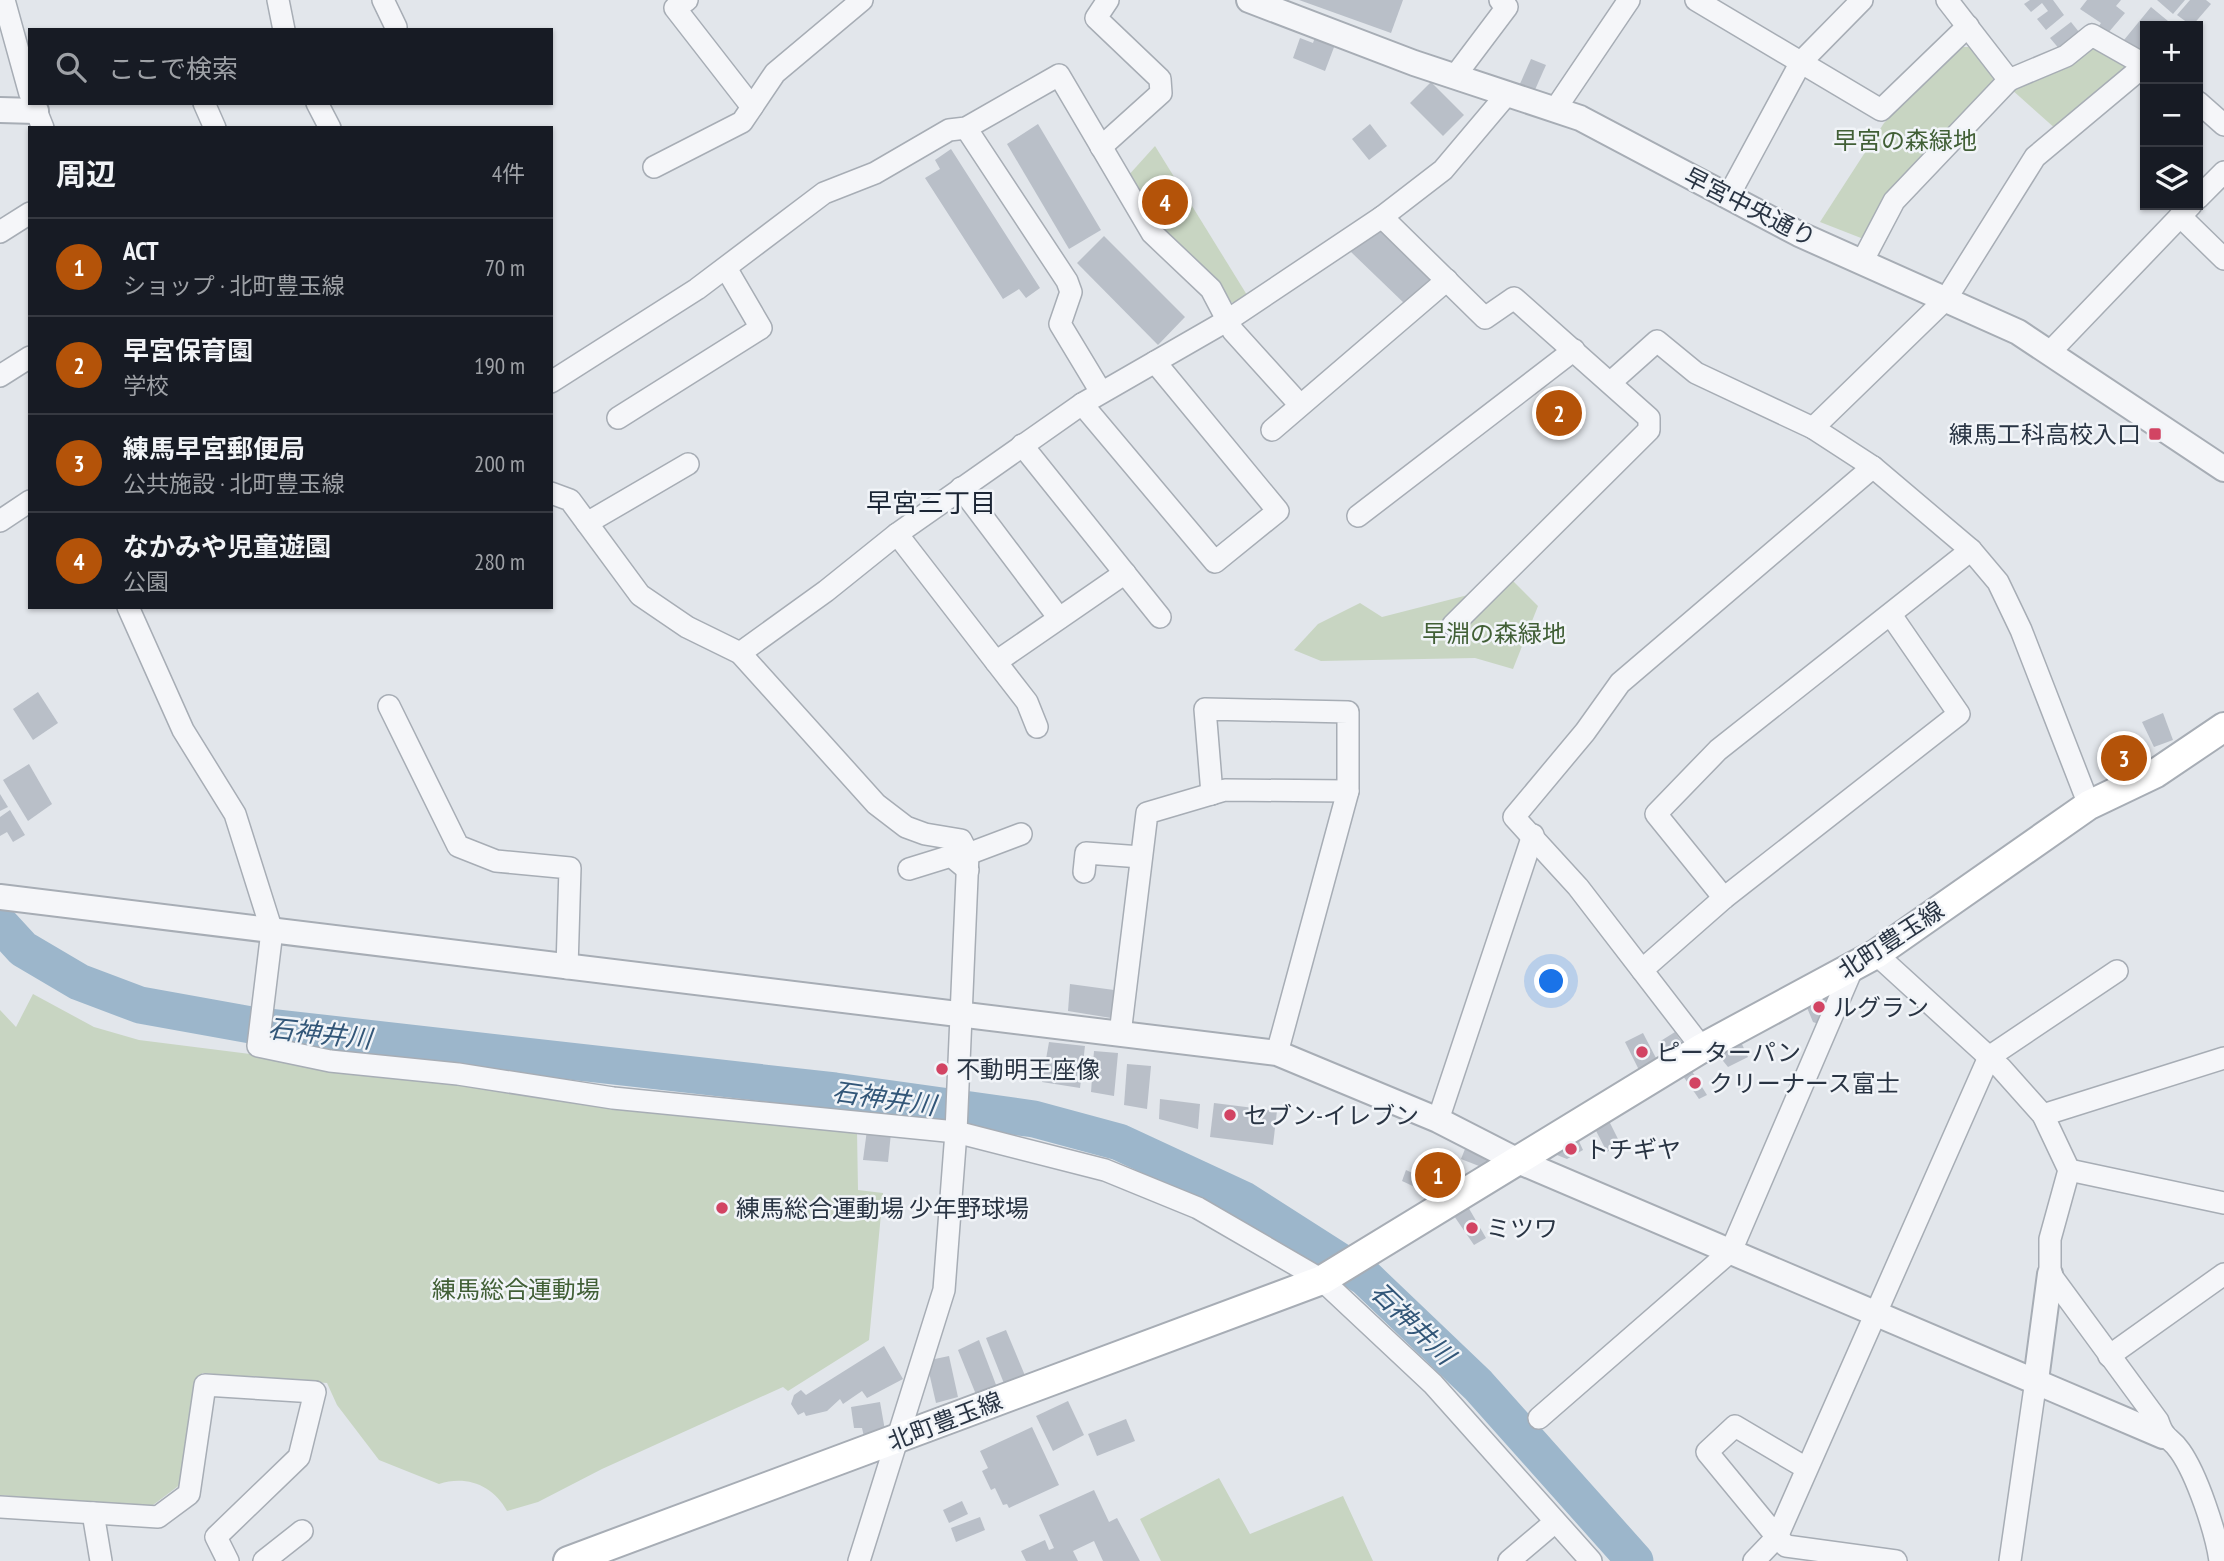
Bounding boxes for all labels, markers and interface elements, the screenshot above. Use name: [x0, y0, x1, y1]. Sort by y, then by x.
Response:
map controls: [2140, 21, 2203, 210]
button: +: [2140, 21, 2203, 84]
search box: [28, 28, 553, 105]
icon: search: [52, 48, 90, 86]
text: ここで検索: [108, 52, 238, 85]
button: −: [2140, 84, 2203, 147]
park label: 早宮の森緑地: [1833, 125, 1977, 156]
button: layers: [2140, 147, 2203, 210]
text: 周辺: [56, 154, 116, 193]
text: 4件: [492, 159, 525, 188]
street label: 早宮中央通り: [1679, 161, 1821, 253]
pin: 4: [1142, 176, 1188, 228]
text: ACT: [123, 234, 159, 267]
text: 1: [74, 253, 85, 282]
text: 70 m: [484, 253, 525, 282]
text: ショップ · 北町豊玉線: [123, 271, 345, 300]
text: 早宮保育園: [123, 334, 253, 367]
text: 2: [74, 351, 85, 380]
text: 190 m: [474, 351, 525, 380]
text: 学校: [123, 371, 169, 400]
pin: 2: [1536, 387, 1582, 439]
place label: 練馬工科高校入口: [1949, 419, 2141, 450]
marker: 練馬工科高校入口: [2147, 426, 2163, 442]
text: 練馬早宮郵便局: [123, 432, 305, 465]
text: 3: [74, 449, 85, 478]
text: 200 m: [474, 449, 525, 478]
text: 公共施設 · 北町豊玉線: [123, 469, 345, 498]
district label: 早宮三丁目: [866, 486, 996, 519]
text: なかみや児童遊園: [123, 530, 331, 563]
text: 4: [74, 547, 85, 576]
text: 280 m: [474, 547, 525, 576]
text: 公園: [123, 567, 169, 596]
park label: 早淵の森緑地: [1422, 618, 1566, 649]
pin: 3: [2101, 732, 2147, 784]
street label: 北町豊玉線: [1832, 894, 1950, 986]
your location: [1534, 964, 1568, 998]
place label: ルグラン: [1833, 992, 1929, 1023]
marker: ルグラン: [1811, 999, 1827, 1015]
water label: 石神井川: [267, 1011, 376, 1055]
place label: ピーターパン: [1656, 1037, 1801, 1068]
marker: ピーターパン: [1634, 1044, 1650, 1060]
place label: 不動明王座像: [956, 1054, 1100, 1085]
marker: 不動明王座像: [934, 1061, 950, 1077]
place label: クリーナース富士: [1709, 1068, 1900, 1099]
water label: 石神井川: [830, 1074, 941, 1122]
marker: クリーナース富士: [1687, 1075, 1703, 1091]
place label: セブン-イレブン: [1244, 1100, 1419, 1131]
marker: セブン-イレブン: [1222, 1107, 1238, 1123]
place label: トチギヤ: [1585, 1134, 1681, 1165]
marker: トチギヤ: [1563, 1141, 1579, 1157]
pin: 1: [1415, 1149, 1461, 1201]
place label: 練馬総合運動場 少年野球場: [736, 1193, 1029, 1224]
marker: 練馬総合運動場 少年野球場: [714, 1200, 730, 1216]
place label: ミツワ: [1486, 1213, 1558, 1244]
marker: ミツワ: [1464, 1220, 1480, 1236]
park label: 練馬総合運動場: [432, 1274, 600, 1305]
water label: 石神井川: [1364, 1275, 1464, 1373]
street label: 北町豊玉線: [883, 1385, 1007, 1457]

